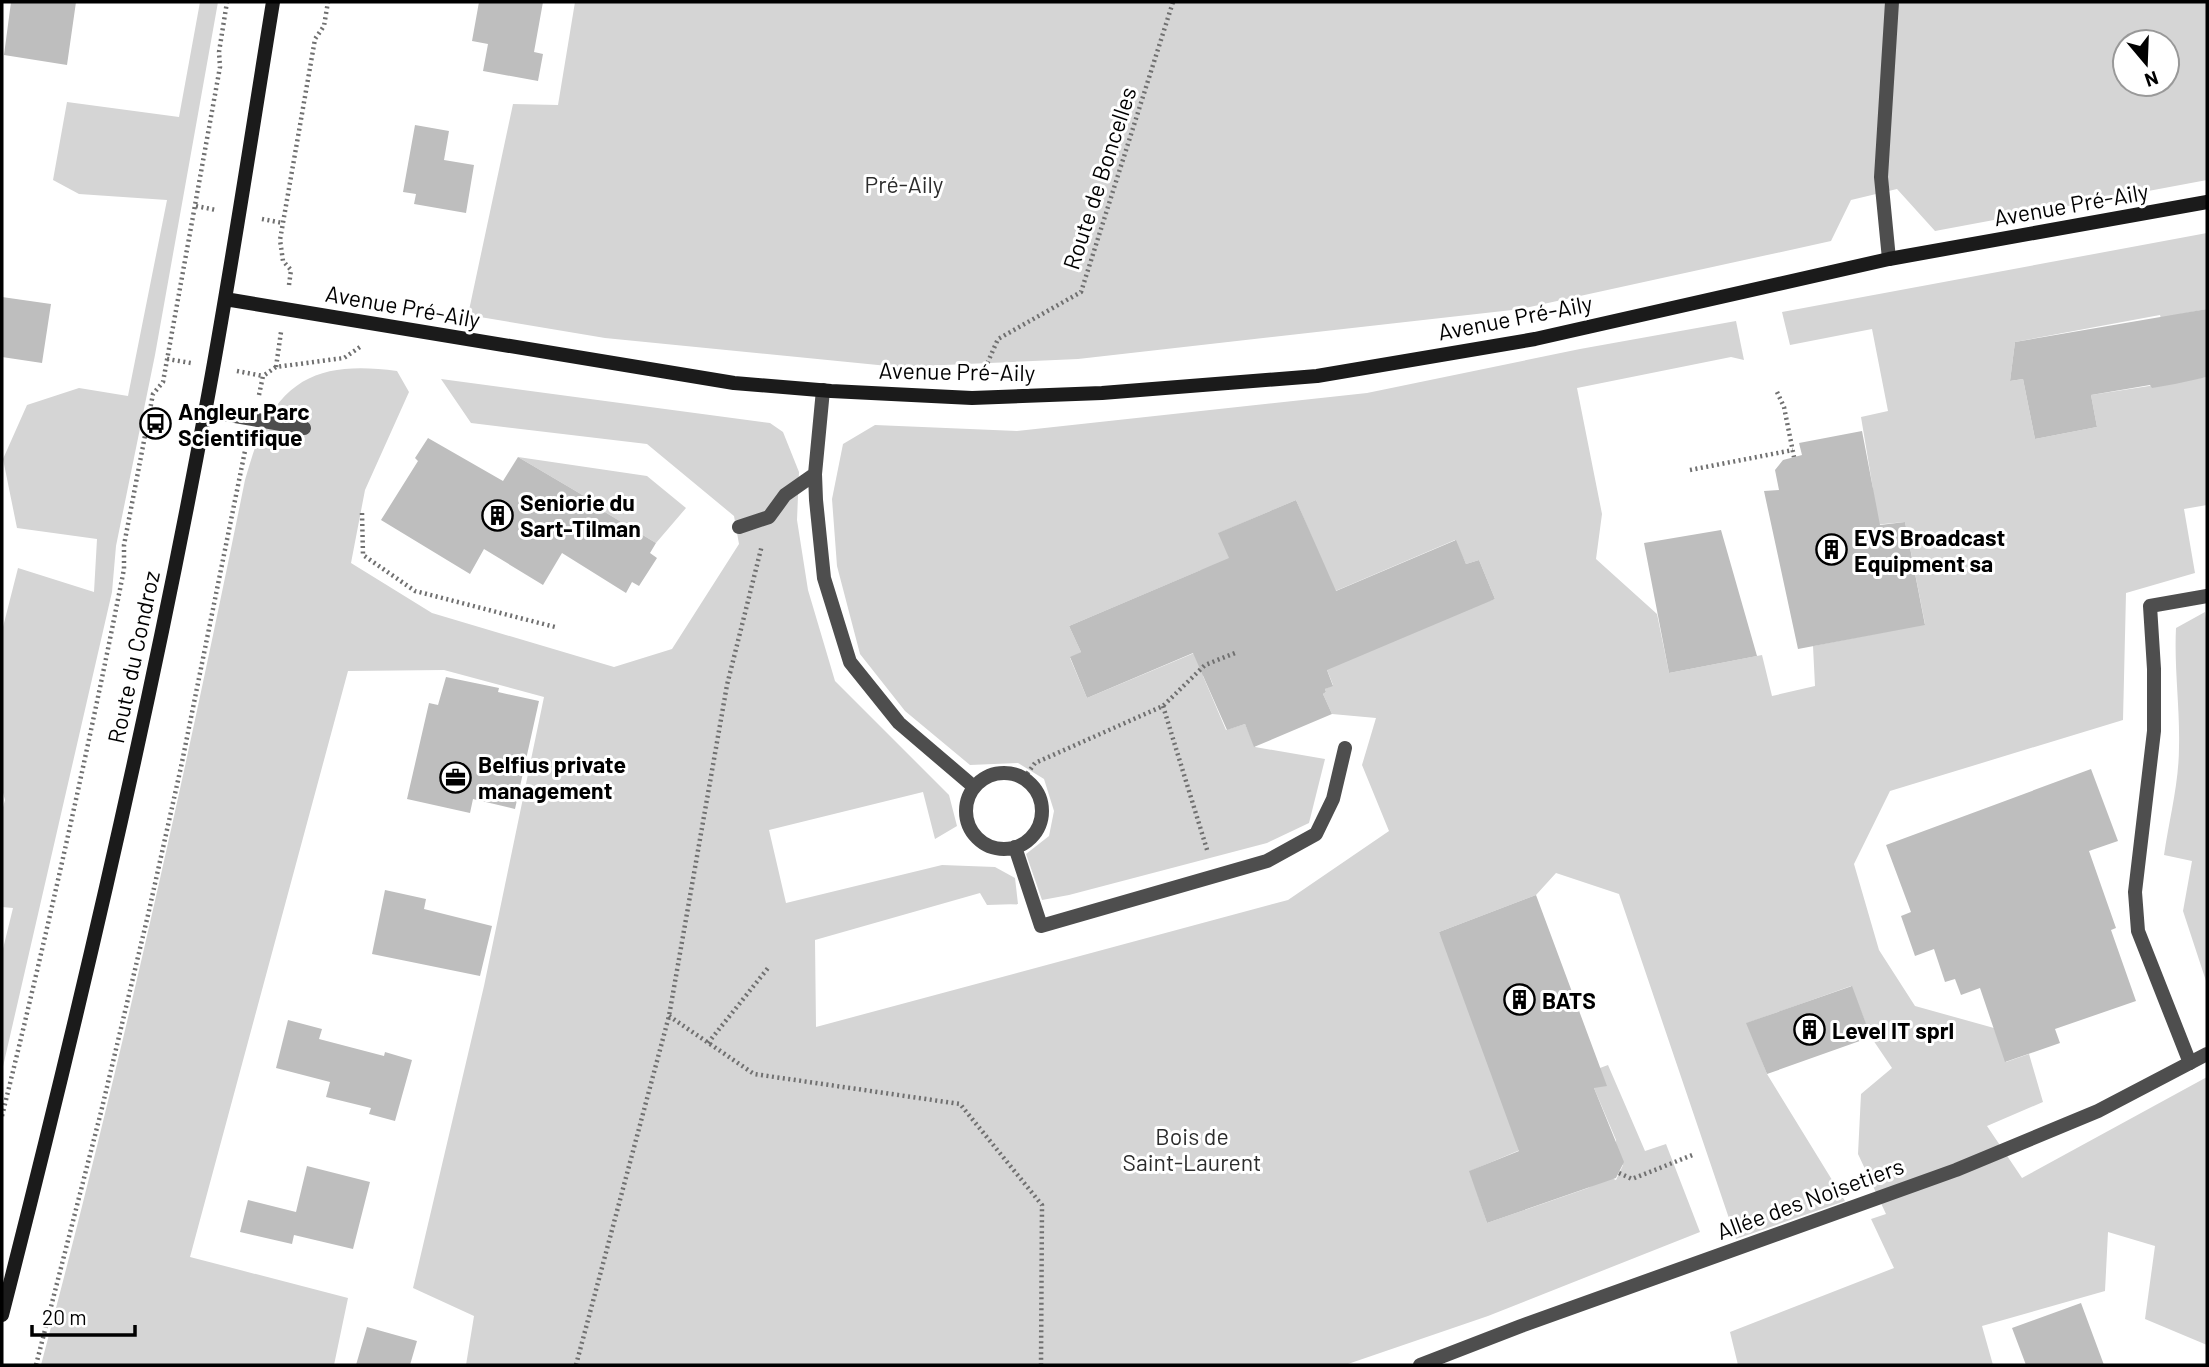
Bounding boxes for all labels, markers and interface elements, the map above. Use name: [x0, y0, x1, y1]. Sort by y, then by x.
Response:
north arrow: [2111, 28, 2181, 98]
text: N: [2142, 67, 2161, 92]
street label: Route de Boncelles: [1056, 83, 1142, 273]
park label: Pré-Aily: [865, 170, 944, 198]
street label: Avenue Pré-Aily: [1991, 177, 2151, 231]
street label: Avenue Pré-Aily: [323, 279, 483, 333]
street label: Avenue Pré-Aily: [1435, 288, 1595, 346]
street label: Avenue Pré-Aily: [878, 356, 1036, 386]
place label: Angleur Parc Scientifique: [178, 397, 310, 451]
bus stop icon: Angleur Parc Scientifique: [138, 407, 172, 441]
place label: Seniorie du Sart-Tilman: [520, 488, 641, 542]
building icon: Seniorie du Sart-Tilman: [480, 498, 514, 532]
place label: EVS Broadcast Equipment sa: [1854, 523, 2005, 577]
building icon: EVS Broadcast Equipment sa: [1814, 533, 1848, 567]
street label: Route du Condroz: [101, 568, 165, 746]
place label: Belfius private management: [478, 750, 626, 804]
office icon: Belfius private management: [438, 760, 472, 794]
building icon: BATS: [1502, 983, 1536, 1017]
place label: BATS: [1542, 986, 1596, 1014]
building icon: Level IT sprl: [1792, 1013, 1826, 1047]
place label: Level IT sprl: [1832, 1016, 1954, 1044]
park label: Bois de Saint-Laurent: [1123, 1122, 1261, 1176]
street label: Allée des Noisetiers: [1713, 1151, 1907, 1245]
scale bar: [32, 1294, 135, 1338]
text: 20 m: [42, 1304, 87, 1329]

